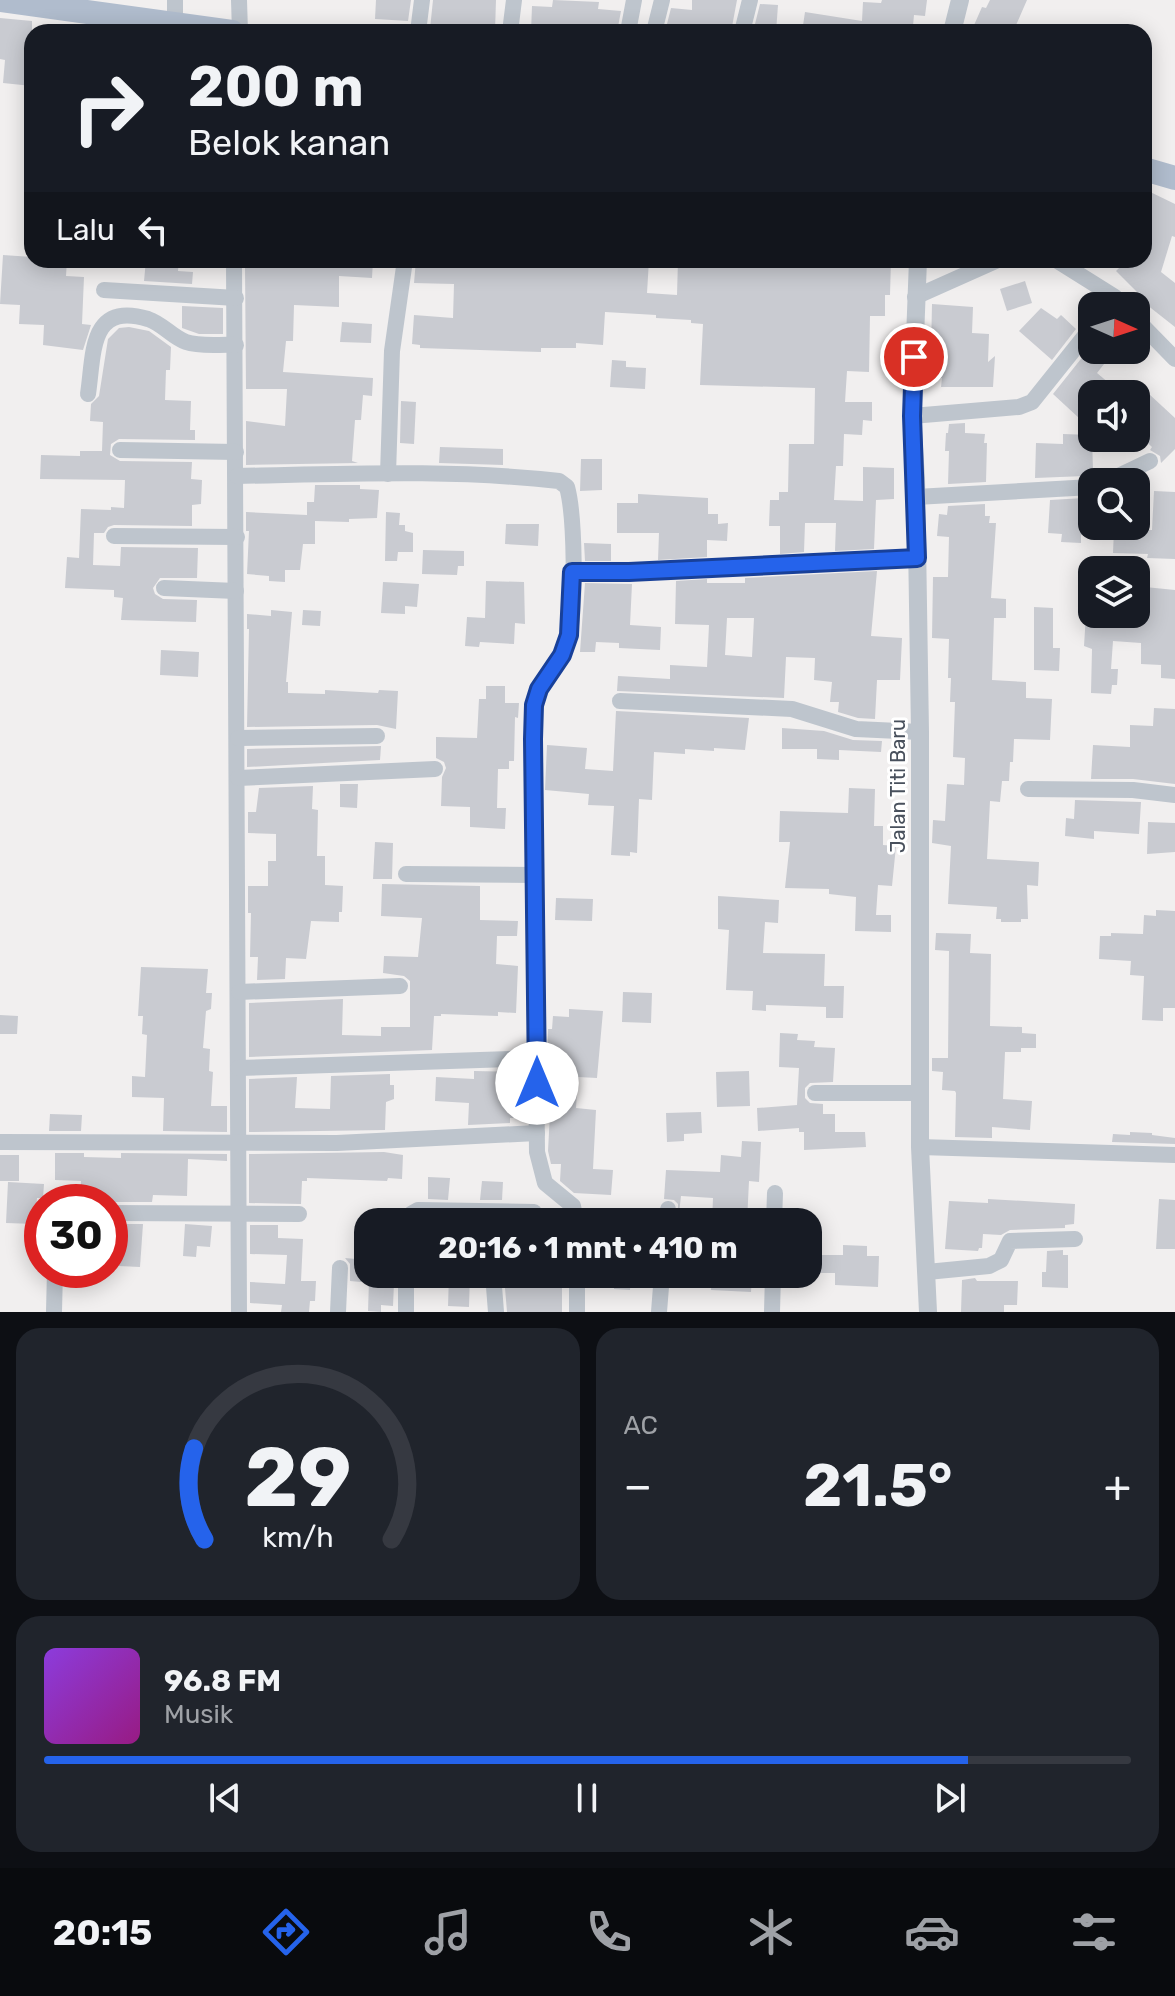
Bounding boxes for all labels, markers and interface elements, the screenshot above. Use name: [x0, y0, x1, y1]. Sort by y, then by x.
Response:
text: 200 m: [188, 54, 364, 120]
icon: right: [56, 56, 160, 160]
text: Belok kanan: [188, 121, 390, 164]
icon: left: [131, 208, 175, 252]
text: Lalu: [56, 212, 115, 248]
north arrow: [1078, 292, 1150, 364]
map controls: [1078, 292, 1150, 628]
pin: [880, 323, 948, 391]
icon: arrive: [892, 335, 936, 379]
button: sound: [1078, 380, 1150, 452]
button: search: [1078, 468, 1150, 540]
button: layers: [1078, 556, 1150, 628]
street label: Jalan Titi Baru: [886, 719, 910, 853]
position arrow: [495, 1041, 579, 1125]
speed limit sign: 30: [24, 1184, 128, 1288]
text: 20:16 · 1 mnt · 410 m: [438, 1230, 738, 1266]
text: AC: [624, 1410, 658, 1441]
text: 29: [244, 1428, 351, 1527]
text: 21.5°: [803, 1450, 952, 1521]
text: −: [624, 1460, 652, 1512]
text: +: [1104, 1460, 1131, 1512]
text: km/h: [262, 1520, 333, 1554]
text: 96.8 FM: [164, 1663, 281, 1699]
text: Musik: [164, 1699, 233, 1730]
icon: previous: [203, 1776, 247, 1820]
icon: pause: [565, 1776, 609, 1820]
icon: next: [928, 1776, 972, 1820]
icon: directions: [258, 1904, 314, 1960]
icon: music: [420, 1904, 476, 1960]
icon: phone: [581, 1904, 637, 1960]
icon: climate: [743, 1904, 799, 1960]
icon: car: [904, 1904, 960, 1960]
icon: filters: [1066, 1904, 1122, 1960]
text: 20:15: [53, 1911, 152, 1954]

